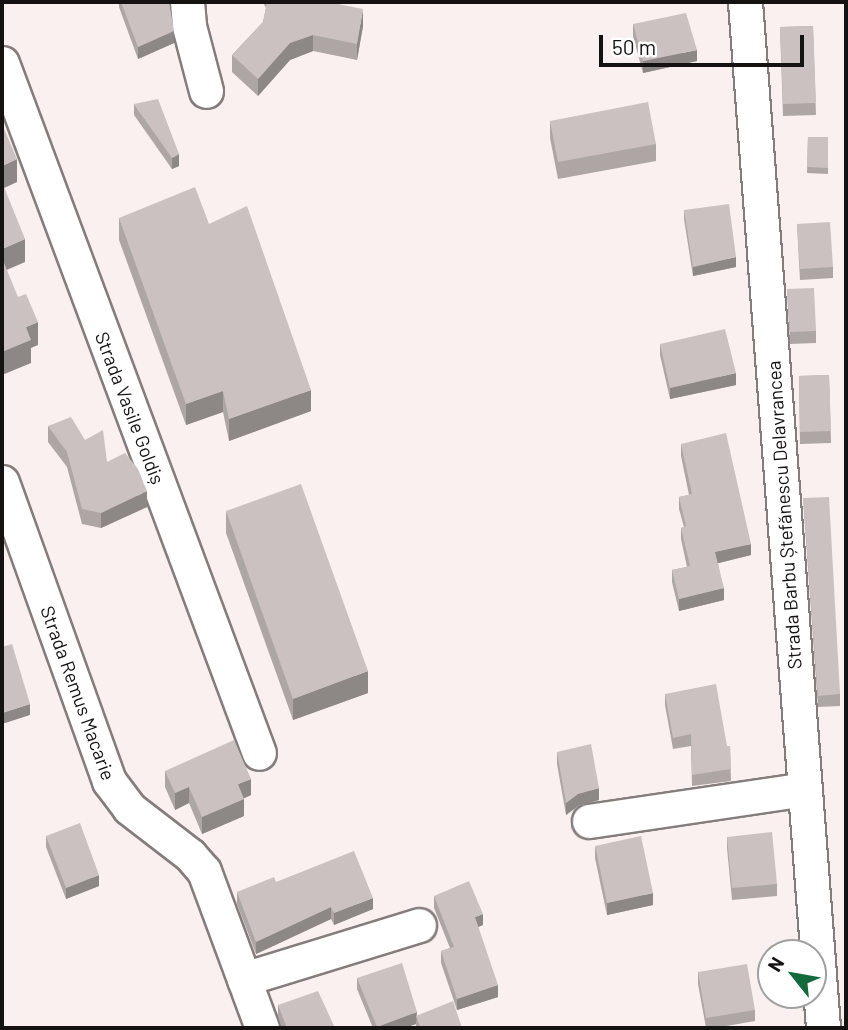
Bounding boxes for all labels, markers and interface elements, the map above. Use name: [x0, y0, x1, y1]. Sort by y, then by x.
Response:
scale bar: [603, 21, 808, 65]
text: 50 m: [612, 34, 656, 59]
street label: Strada Vasile Goldiș: [90, 329, 170, 487]
street label: Strada Barbu Ștefănescu Delavrancea: [762, 360, 806, 670]
street label: Strada Remus Macarie: [36, 603, 120, 783]
north arrow: [757, 939, 827, 1009]
text: N: [762, 953, 788, 975]

